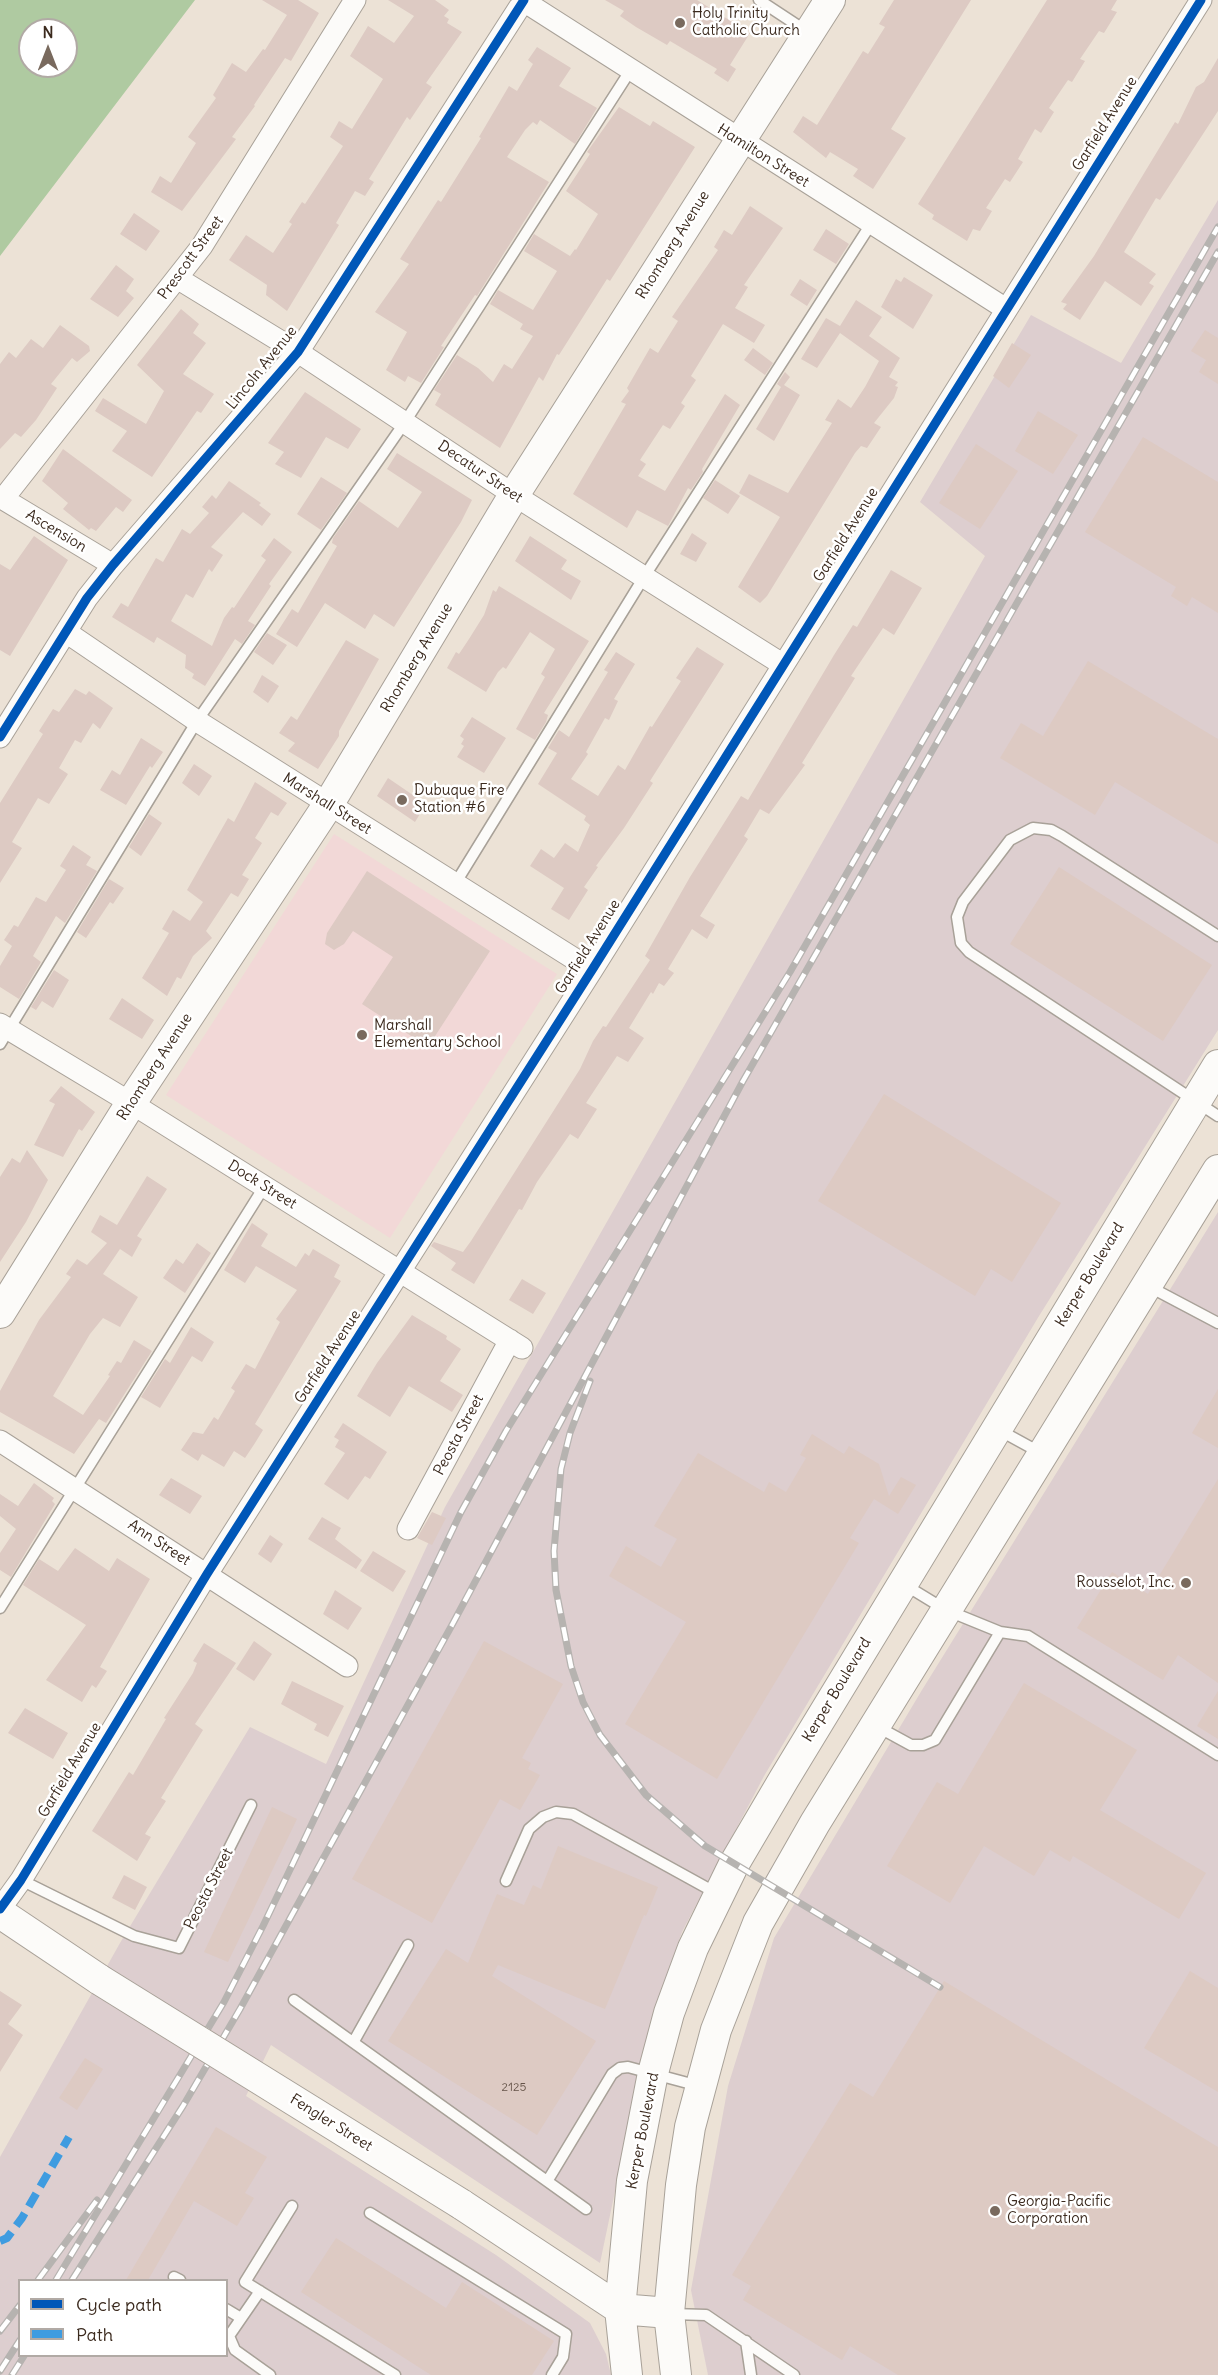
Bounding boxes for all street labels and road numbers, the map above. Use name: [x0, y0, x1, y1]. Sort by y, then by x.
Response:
street label: Garfield Avenue: [1069, 73, 1141, 175]
street label: Hamilton Street: [714, 121, 812, 191]
street label: Rhomberg Avenue: [632, 188, 714, 302]
street label: Prescott Street: [155, 213, 227, 303]
street label: Lincoln Avenue: [223, 323, 301, 413]
street label: Decatur Street: [434, 437, 526, 507]
street label: Garfield Avenue: [810, 484, 882, 586]
street label: Ascension: [22, 506, 90, 556]
street label: Rhomberg Avenue: [377, 600, 457, 716]
street label: Marshall Street: [279, 770, 375, 838]
street label: Garfield Avenue: [552, 896, 624, 998]
street label: Rhomberg Avenue: [114, 1010, 196, 1124]
street label: Dock Street: [224, 1157, 300, 1213]
street label: Kerper Boulevard: [1052, 1220, 1128, 1330]
street label: Garfield Avenue: [291, 1307, 365, 1407]
street label: Peosta Street: [430, 1391, 488, 1479]
street label: Ann Street: [124, 1516, 194, 1570]
street label: Kerper Boulevard: [799, 1635, 875, 1745]
street label: Garfield Avenue: [35, 1719, 105, 1821]
street label: Peosta Street: [181, 1845, 237, 1933]
street label: Kerper Boulevard: [623, 2071, 663, 2191]
street label: Fengler Street: [286, 2090, 376, 2156]

